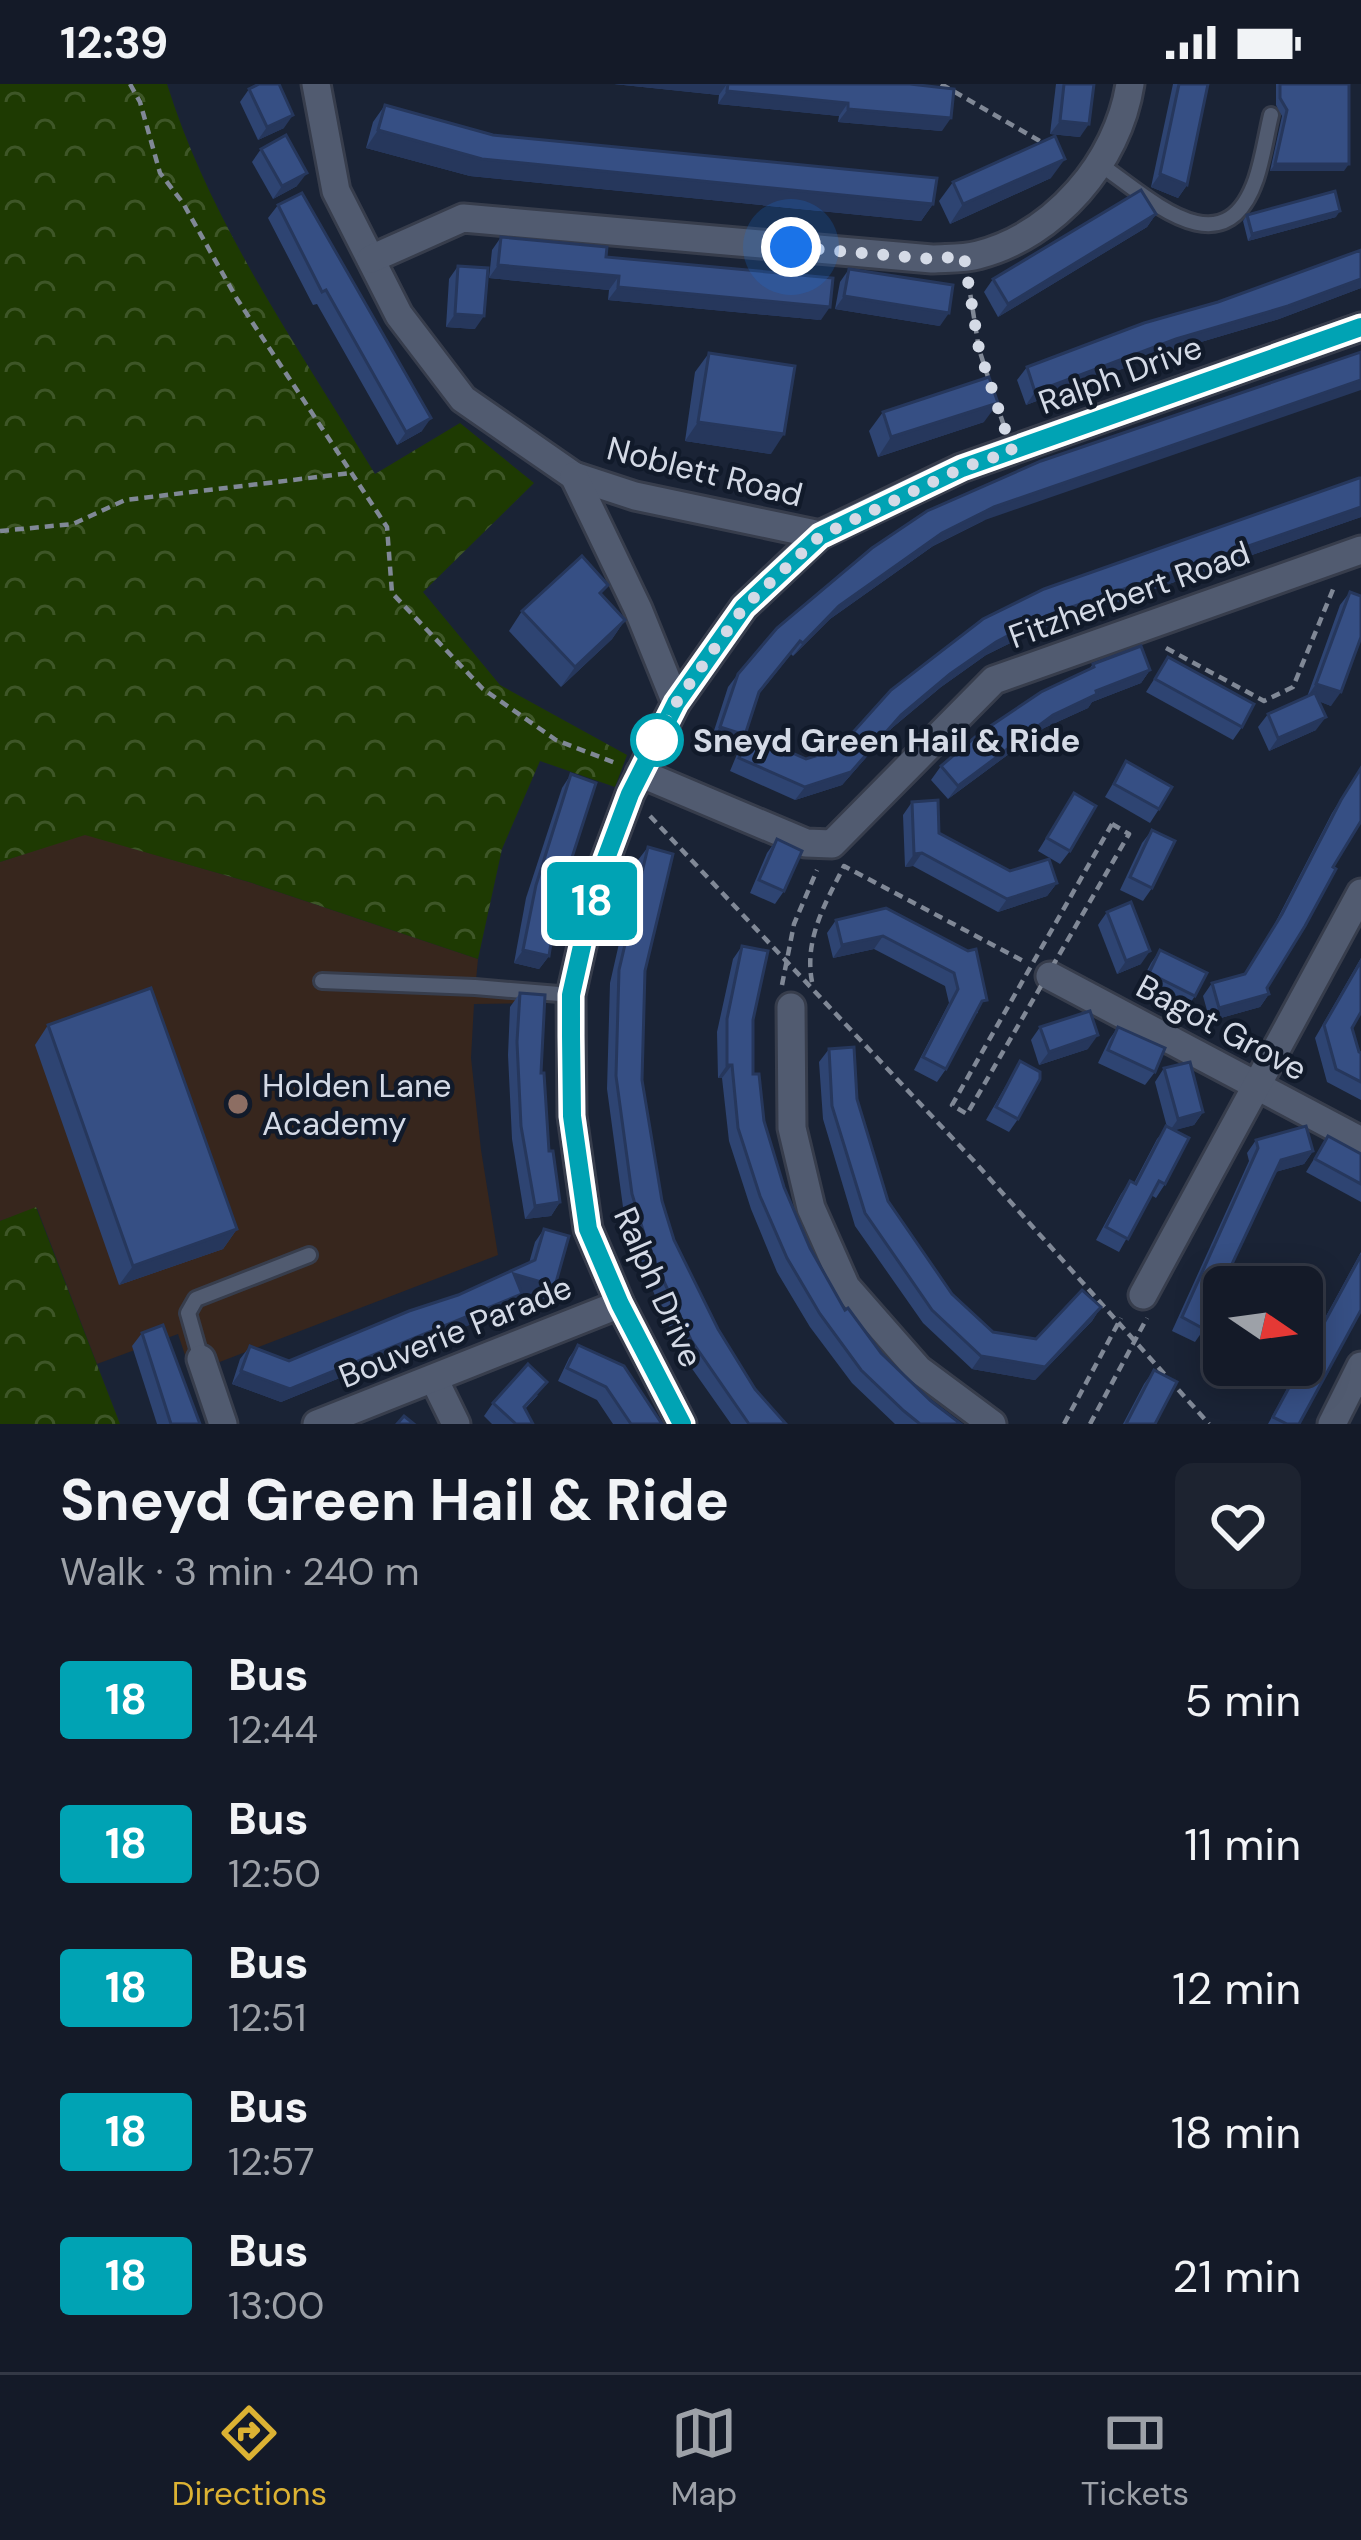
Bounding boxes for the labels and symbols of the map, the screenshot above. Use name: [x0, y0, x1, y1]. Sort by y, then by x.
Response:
your location: [761, 217, 821, 277]
street label: Ralph Drive: [1032, 325, 1208, 424]
street label: Noblett Road: [603, 426, 807, 517]
street label: Fitzherbert Road: [1003, 531, 1256, 658]
marker: Sneyd Green Hail & Ride: [632, 715, 682, 765]
place label: Sneyd Green Hail & Ride: [693, 719, 1080, 762]
line badge: 18: [538, 862, 646, 940]
street label: Bagot Grove: [1129, 965, 1314, 1090]
place label: Holden Lane Academy: [262, 1064, 452, 1145]
marker: Holden Lane Academy: [225, 1091, 251, 1117]
street label: Ralph Drive: [604, 1200, 713, 1374]
street label: Bouverie Parade: [332, 1265, 578, 1398]
north arrow: [1203, 1266, 1323, 1386]

